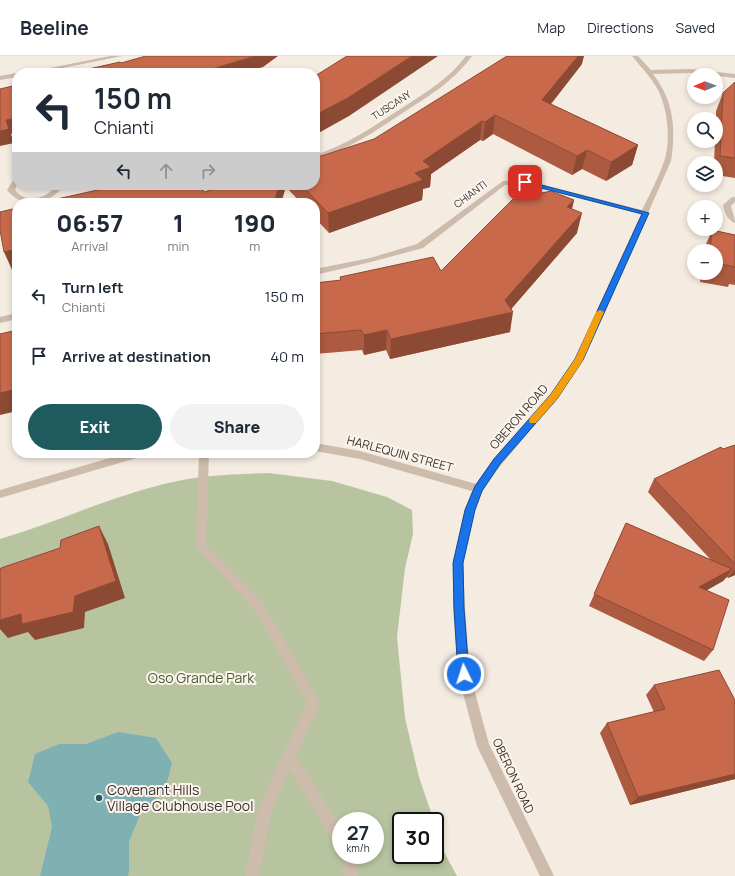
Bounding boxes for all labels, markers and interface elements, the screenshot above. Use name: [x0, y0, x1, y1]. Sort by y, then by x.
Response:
text: Beeline: [20, 15, 89, 41]
text: Map: [537, 18, 565, 37]
text: Directions: [587, 18, 654, 37]
text: Saved: [676, 18, 715, 37]
north arrow: [687, 68, 723, 104]
map controls: [687, 68, 723, 280]
text: 150 m: [94, 79, 172, 117]
icon: left: [28, 84, 80, 136]
street label: TUSCANY: [369, 87, 414, 123]
button: search: [687, 112, 723, 148]
text: Chianti: [94, 115, 154, 139]
button: layers: [687, 156, 723, 192]
icon: left: [113, 160, 135, 182]
icon: ahead: [155, 160, 177, 182]
icon: right: [197, 160, 219, 182]
pin: [508, 165, 542, 199]
icon: arrive: [514, 171, 536, 193]
street label: CHIANTI: [451, 177, 489, 211]
button: +: [687, 200, 723, 236]
text: 06:57: [56, 206, 123, 239]
text: 1: [173, 206, 184, 239]
text: 190: [234, 206, 276, 239]
text: Arrival: [71, 237, 108, 255]
text: min: [168, 237, 189, 255]
text: m: [249, 237, 260, 255]
button: −: [687, 244, 723, 280]
text: Turn left: [62, 277, 124, 298]
icon: left: [28, 285, 50, 307]
text: 150 m: [265, 286, 304, 307]
text: Chianti: [62, 298, 105, 316]
icon: arrive: [28, 345, 50, 367]
text: Arrive at destination: [62, 346, 211, 367]
text: 40 m: [270, 346, 304, 367]
street label: OBERON ROAD: [485, 380, 552, 453]
button: Exit: [28, 404, 162, 450]
button: Share: [170, 404, 304, 450]
street label: HARLEQUIN STREET: [345, 431, 456, 476]
position arrow: [443, 653, 485, 695]
park label: Oso Grande Park: [148, 668, 255, 687]
street label: OBERON ROAD: [489, 735, 538, 816]
place label: Covenant Hills Village Clubhouse Pool: [107, 780, 253, 815]
marker: Covenant Hills Village Clubhouse Pool: [94, 793, 104, 803]
speed limit sign: 30: [392, 812, 444, 864]
text: 27: [347, 819, 369, 846]
text: km/h: [346, 841, 370, 855]

